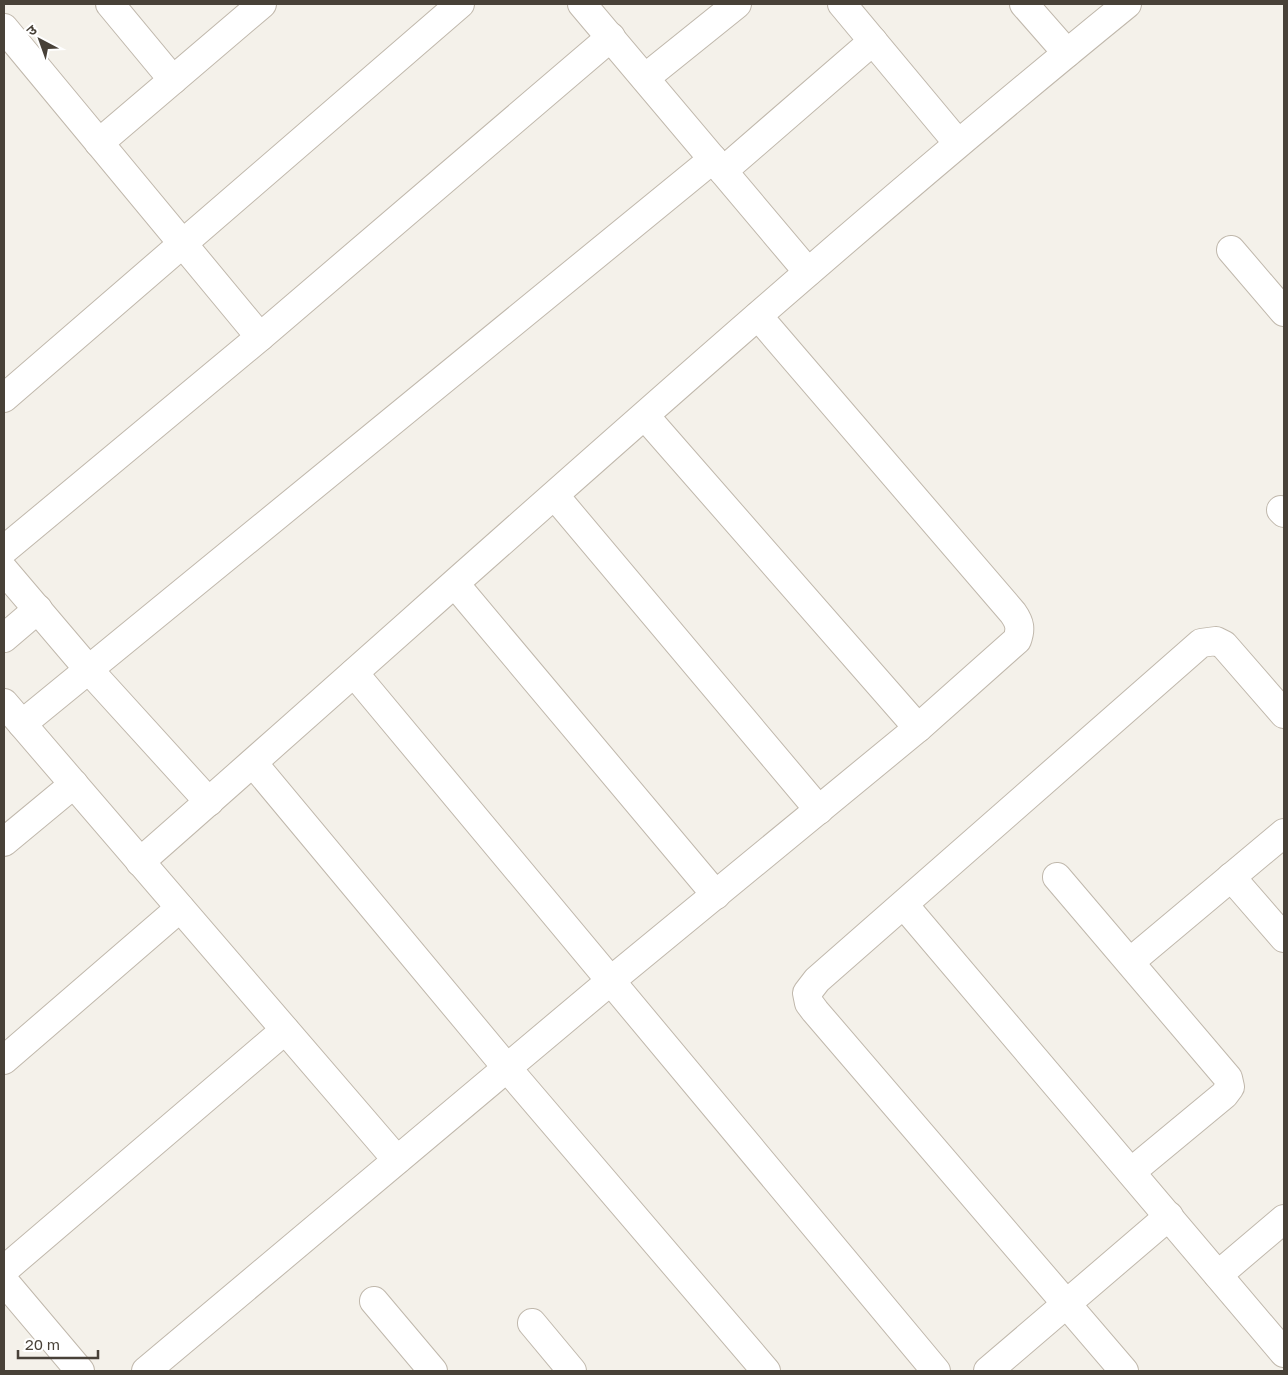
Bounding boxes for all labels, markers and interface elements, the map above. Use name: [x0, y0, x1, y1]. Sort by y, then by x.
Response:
north arrow: [15, 15, 65, 65]
text: उ: [22, 20, 40, 39]
scale bar: [18, 1328, 98, 1360]
text: 20 m: [25, 1335, 60, 1353]

